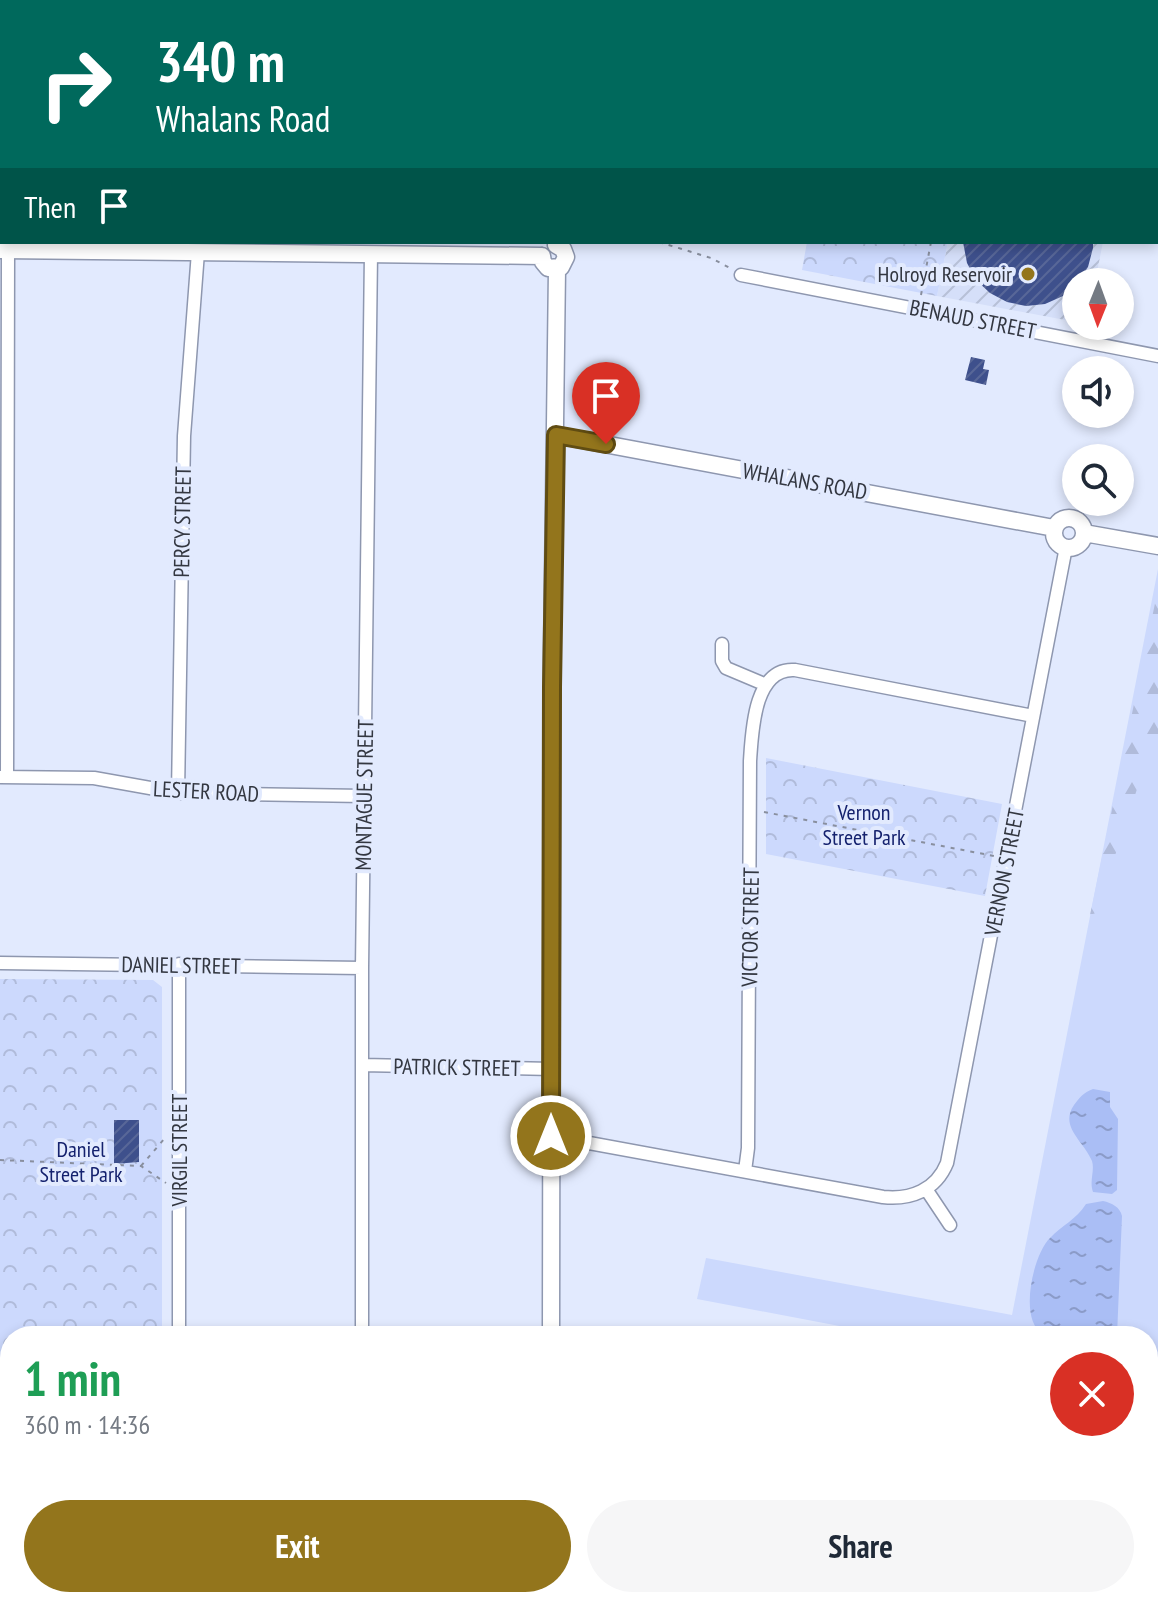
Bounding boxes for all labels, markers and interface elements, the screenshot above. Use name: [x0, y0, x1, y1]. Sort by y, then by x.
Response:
text: 340 m: [156, 25, 285, 97]
icon: right: [24, 32, 128, 136]
text: Whalans Road: [156, 95, 330, 142]
icon: arrive: [92, 184, 136, 228]
text: Then: [24, 187, 76, 226]
place label: Holroyd Reservoir: [878, 260, 1012, 288]
marker: Holroyd Reservoir: [1019, 265, 1037, 283]
north arrow: [1062, 268, 1134, 340]
map controls: [1062, 268, 1134, 516]
street label: BENAUD STREET: [907, 293, 1039, 345]
button: sound: [1062, 356, 1134, 428]
pin: [572, 362, 640, 444]
icon: arrive: [584, 374, 628, 418]
button: search: [1062, 444, 1134, 516]
street label: WHALANS ROAD: [740, 456, 870, 506]
street label: PERCY STREET: [167, 466, 197, 578]
street label: MONTAGUE STREET: [349, 719, 379, 871]
street label: LESTER ROAD: [152, 774, 260, 808]
park label: Vernon Street Park: [823, 798, 906, 851]
street label: VERNON STREET: [978, 806, 1030, 939]
street label: VICTOR STREET: [735, 867, 765, 988]
street label: DANIEL STREET: [121, 950, 241, 980]
street label: PATRICK STREET: [393, 1052, 521, 1082]
street label: VIRGIL STREET: [165, 1093, 193, 1207]
position arrow: [509, 1094, 593, 1178]
park label: Daniel Street Park: [40, 1135, 123, 1188]
text: 1 min: [24, 1347, 121, 1409]
button: close: [1050, 1352, 1134, 1436]
text: 360 m · 14:36: [24, 1408, 150, 1441]
button: Exit: [24, 1500, 571, 1592]
button: Share: [587, 1500, 1134, 1592]

